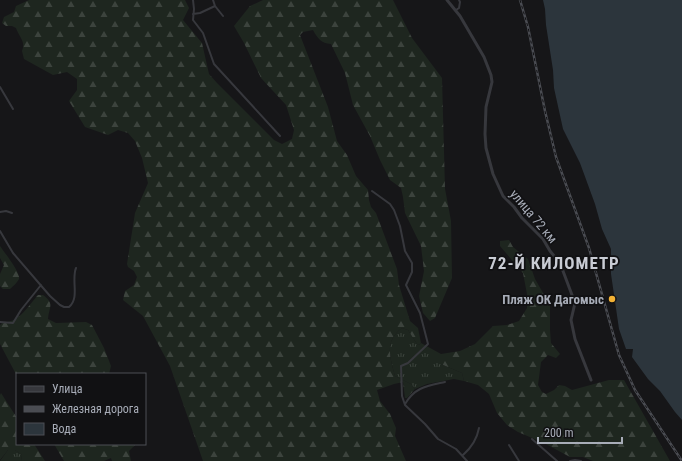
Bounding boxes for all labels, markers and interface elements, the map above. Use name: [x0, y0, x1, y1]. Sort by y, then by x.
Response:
street label: улица 72 км: [507, 187, 560, 246]
district label: 72-Й КИЛОМЕТР: [488, 253, 620, 273]
place label: Пляж ОК Дагомыс: [502, 292, 604, 307]
marker: Пляж ОК Дагомыс: [607, 294, 617, 304]
legend: [16, 373, 146, 445]
text: Улица: [52, 382, 83, 396]
text: Железная дорога: [52, 402, 139, 416]
scale bar: [538, 419, 622, 445]
text: Вода: [52, 422, 77, 436]
text: 200 m: [544, 426, 574, 440]

